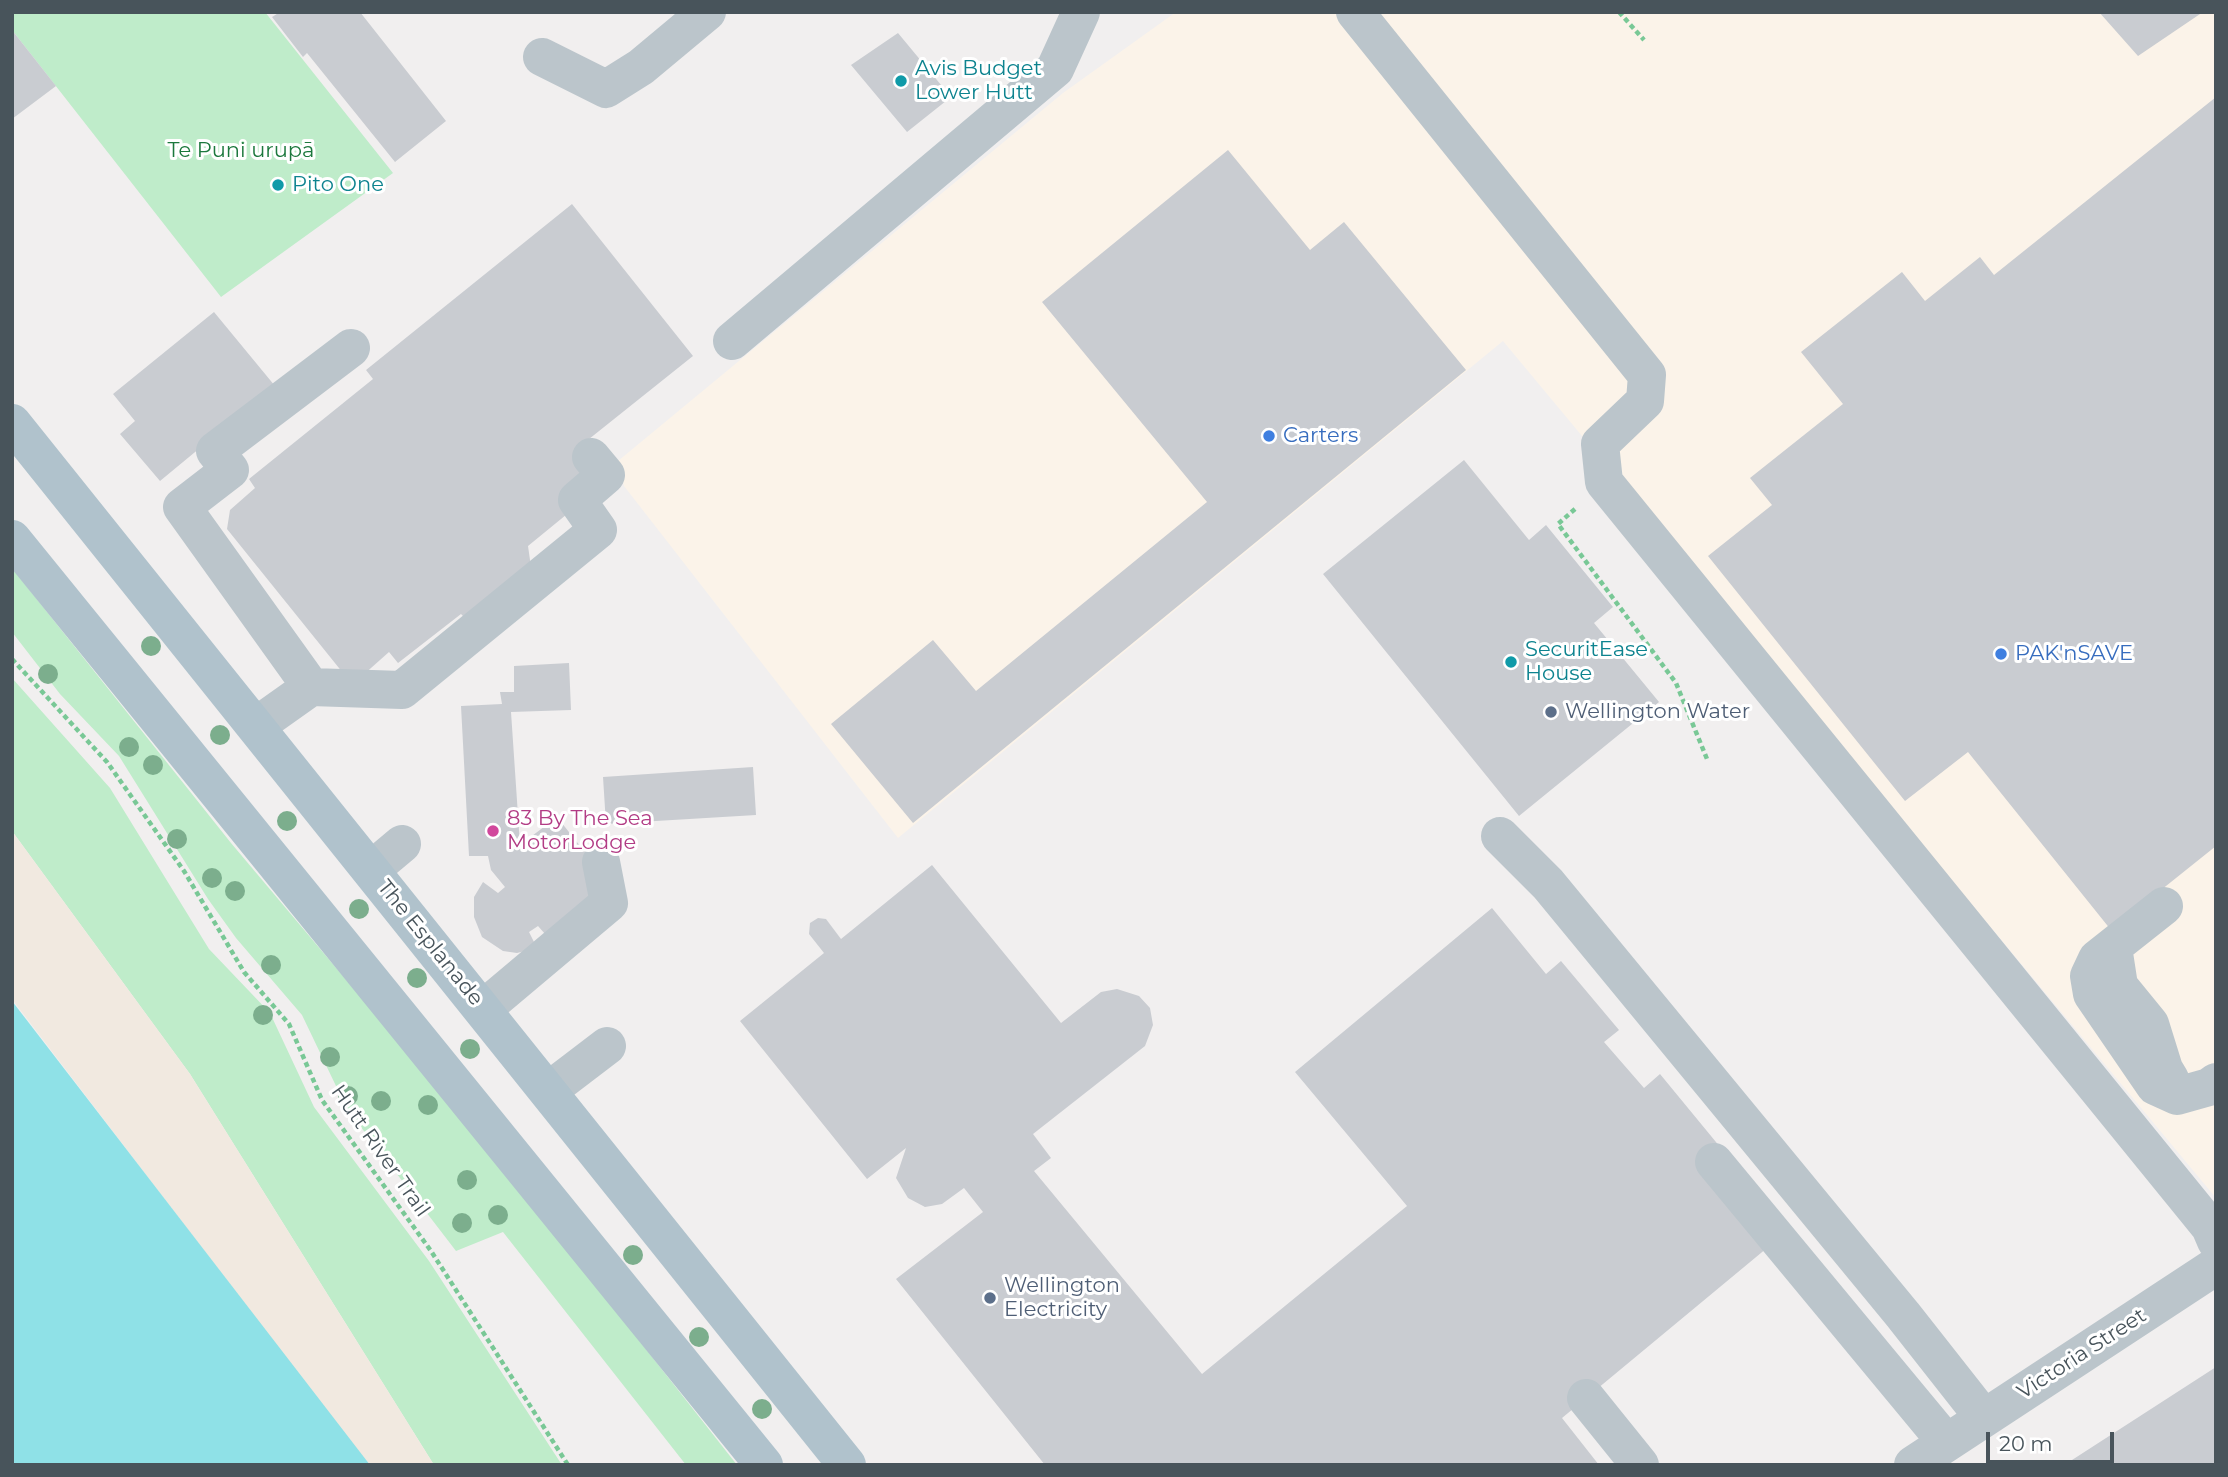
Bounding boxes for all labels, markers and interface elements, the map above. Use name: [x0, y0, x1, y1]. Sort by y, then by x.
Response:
place label: Avis Budget Lower Hutt: [915, 56, 1042, 106]
marker: Avis Budget Lower Hutt: [893, 73, 909, 89]
park label: Te Puni urupā: [168, 138, 314, 164]
place label: Pito One: [292, 172, 384, 198]
marker: Pito One: [270, 177, 286, 193]
place label: Carters: [1283, 423, 1358, 449]
marker: Carters: [1261, 428, 1277, 444]
place label: SecuritEase House: [1525, 637, 1648, 687]
place label: PAK'nSAVE: [2015, 641, 2133, 667]
marker: PAK'nSAVE: [1993, 646, 2009, 662]
marker: SecuritEase House: [1503, 654, 1519, 670]
place label: Wellington Water: [1565, 699, 1750, 725]
marker: Wellington Water: [1543, 704, 1559, 720]
place label: 83 By The Sea MotorLodge: [507, 806, 653, 856]
marker: 83 By The Sea MotorLodge: [485, 823, 501, 839]
street label: The Esplanade: [372, 875, 488, 1011]
street label: Hutt River Trail: [325, 1080, 435, 1222]
place label: Wellington Electricity: [1004, 1273, 1120, 1323]
marker: Wellington Electricity: [982, 1290, 998, 1306]
street label: Victoria Street: [2013, 1303, 2151, 1405]
scale bar: [1990, 1418, 2118, 1462]
text: 20 m: [1999, 1431, 2053, 1456]

